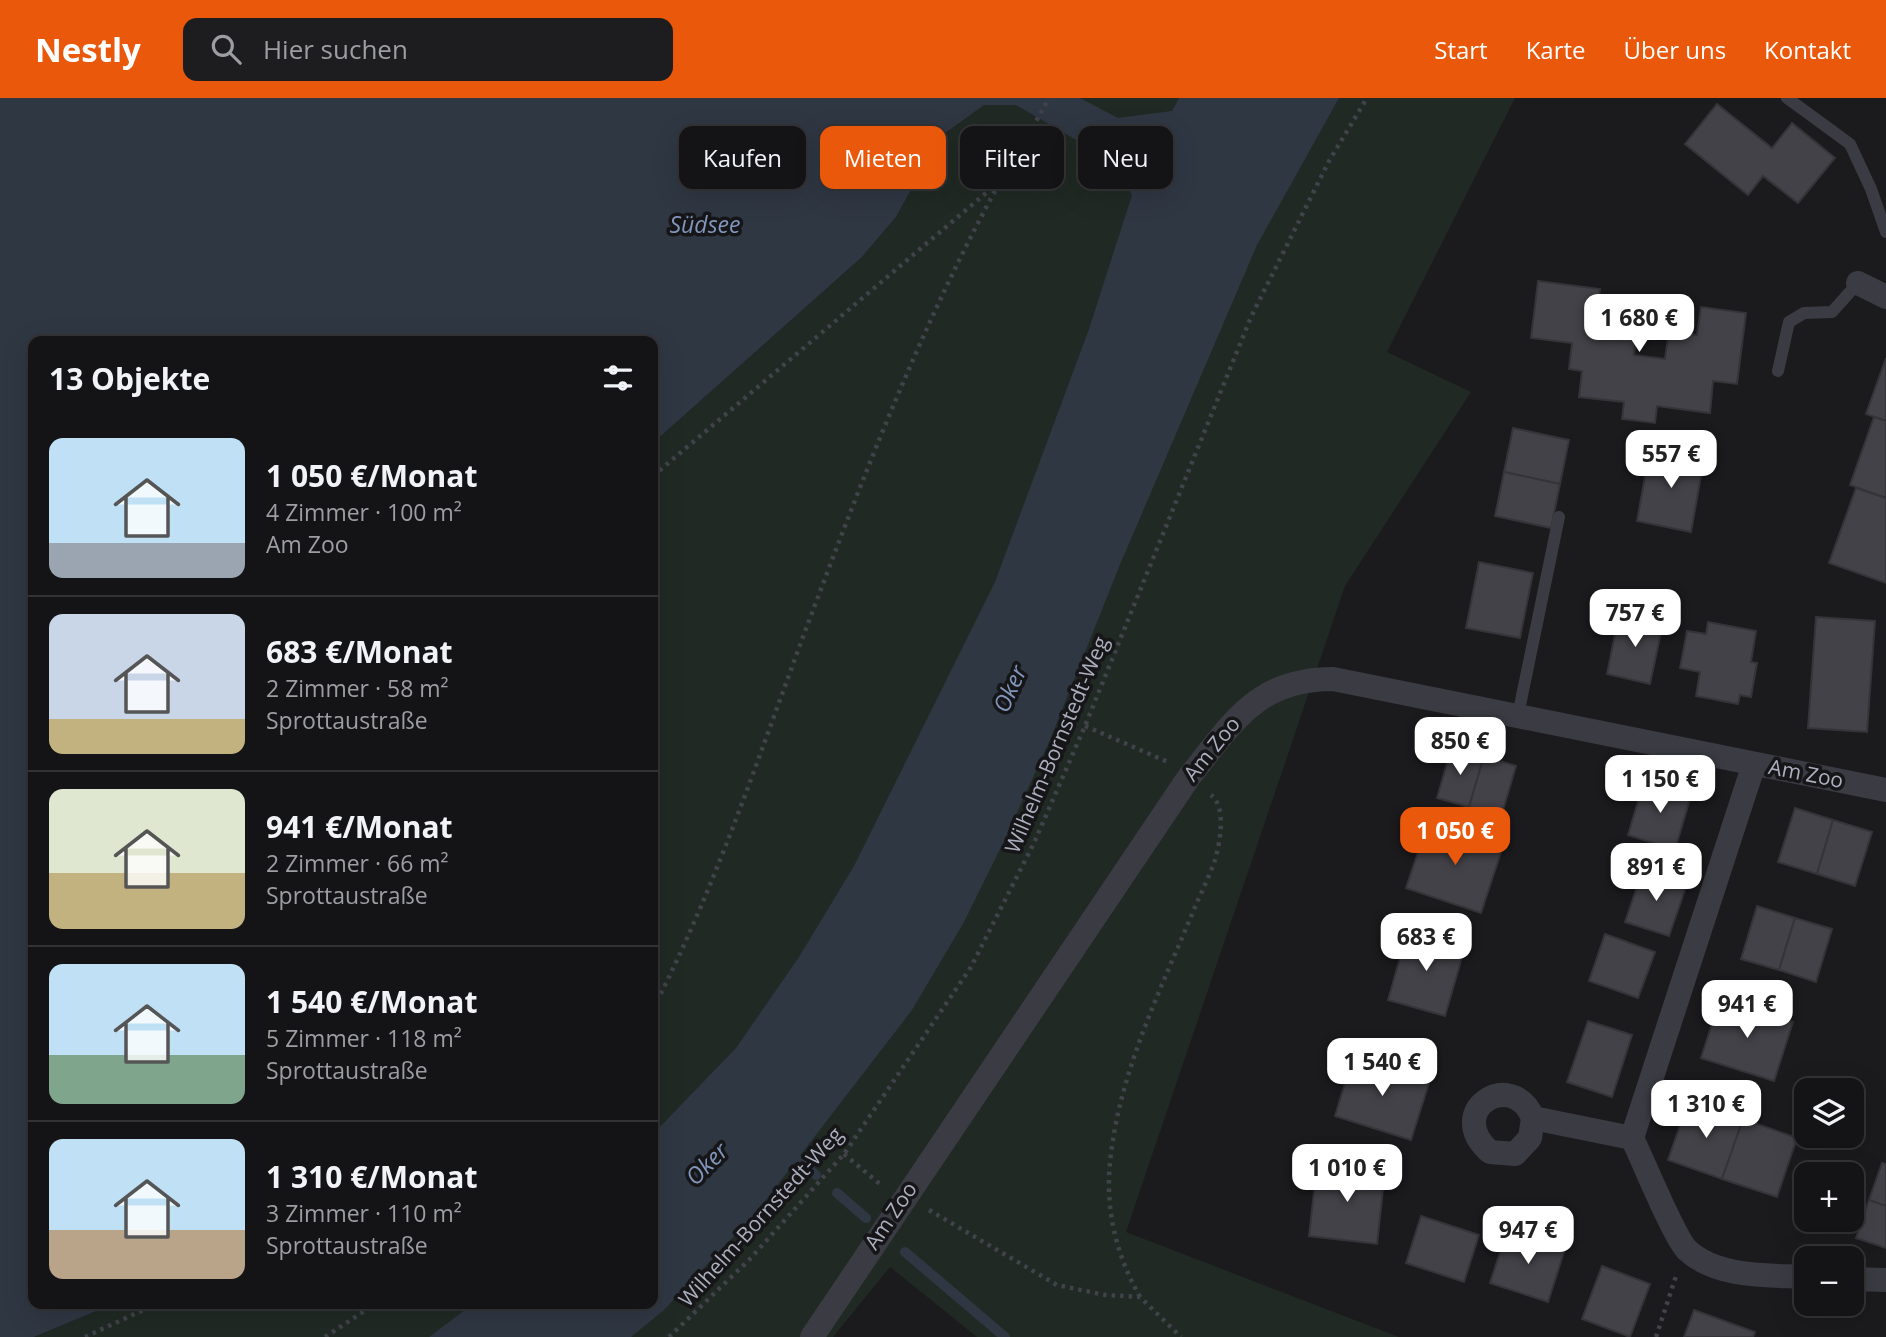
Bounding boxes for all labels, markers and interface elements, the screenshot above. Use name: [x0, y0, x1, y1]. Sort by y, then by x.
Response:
search box: [183, 18, 673, 81]
text: Nestly: [35, 27, 141, 72]
icon: search: [207, 30, 245, 68]
text: Hier suchen: [263, 31, 408, 67]
text: Start: [1434, 33, 1488, 66]
text: Karte: [1526, 33, 1586, 66]
text: Über uns: [1624, 33, 1726, 66]
text: Kontakt: [1764, 33, 1851, 66]
chip: Kaufen: [679, 126, 806, 189]
chip: Mieten: [820, 126, 946, 189]
chip: Filter: [960, 126, 1064, 189]
chip: Neu: [1078, 126, 1173, 189]
water label: Südsee: [670, 208, 740, 240]
pin: 1 680 €: [1574, 294, 1704, 354]
text: 1 680 €: [1600, 301, 1678, 333]
text: 13 Objekte: [49, 358, 210, 399]
icon: filters: [599, 359, 637, 397]
pin: 557 €: [1622, 430, 1720, 490]
text: 557 €: [1642, 437, 1700, 469]
text: 1 050 €/Monat: [266, 455, 477, 496]
icon: home: [105, 466, 189, 550]
text: 4 Zimmer · 100 m²: [266, 496, 462, 528]
text: Am Zoo: [266, 528, 349, 560]
pin: 757 €: [1586, 589, 1684, 649]
text: 757 €: [1606, 596, 1664, 628]
text: 683 €/Monat: [266, 631, 453, 672]
street label: Wilhelm-Bornstedt-Weg: [998, 632, 1114, 857]
icon: home: [105, 642, 189, 726]
water label: Oker: [985, 659, 1034, 717]
text: 2 Zimmer · 58 m²: [266, 672, 449, 704]
text: Sprottaustraße: [266, 704, 428, 736]
street label: Am Zoo: [1177, 710, 1246, 787]
pin: 850 €: [1411, 718, 1509, 777]
text: 850 €: [1431, 724, 1489, 756]
street label: Am Zoo: [1766, 752, 1846, 794]
pin: 1 150 €: [1595, 756, 1725, 815]
text: 1 150 €: [1621, 762, 1699, 794]
text: 941 €/Monat: [266, 806, 453, 847]
pin: 1 050 €: [1390, 808, 1520, 867]
text: 1 050 €: [1416, 814, 1494, 846]
icon: home: [105, 817, 189, 901]
pin: 891 €: [1607, 844, 1705, 903]
text: 2 Zimmer · 66 m²: [266, 847, 449, 879]
text: 891 €: [1627, 850, 1685, 882]
text: Sprottaustraße: [266, 879, 428, 911]
pin: 683 €: [1377, 914, 1475, 973]
text: 683 €: [1397, 920, 1455, 952]
text: 1 540 €/Monat: [266, 981, 477, 1022]
pin: 941 €: [1698, 981, 1796, 1040]
text: 941 €: [1718, 987, 1776, 1019]
icon: home: [105, 992, 189, 1076]
text: 5 Zimmer · 118 m²: [266, 1022, 462, 1054]
pin: 1 540 €: [1317, 1038, 1447, 1098]
text: 1 540 €: [1343, 1045, 1421, 1077]
text: Sprottaustraße: [266, 1054, 428, 1086]
map controls: [1794, 1078, 1864, 1316]
button: layers: [1794, 1078, 1864, 1148]
pin: 1 310 €: [1641, 1080, 1771, 1140]
text: 1 310 €: [1667, 1087, 1745, 1119]
street label: Wilhelm-Bornstedt-Weg: [672, 1120, 849, 1312]
water label: Oker: [678, 1134, 735, 1192]
pin: 1 010 €: [1282, 1144, 1412, 1204]
text: 1 010 €: [1308, 1151, 1386, 1183]
text: 1 310 €/Monat: [266, 1156, 477, 1197]
button: +: [1794, 1162, 1864, 1232]
icon: home: [105, 1167, 189, 1251]
street label: Am Zoo: [857, 1176, 923, 1255]
text: 3 Zimmer · 110 m²: [266, 1197, 462, 1229]
pin: 947 €: [1479, 1206, 1577, 1266]
text: 947 €: [1499, 1213, 1557, 1245]
text: Sprottaustraße: [266, 1229, 428, 1261]
button: −: [1794, 1246, 1864, 1316]

